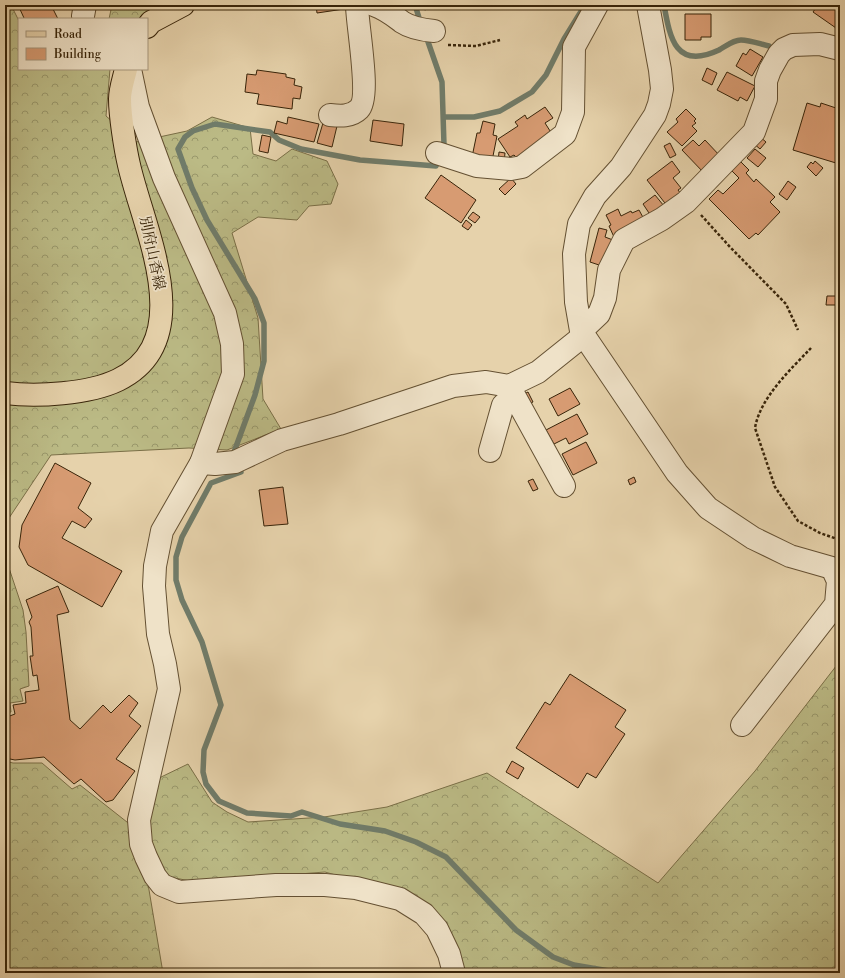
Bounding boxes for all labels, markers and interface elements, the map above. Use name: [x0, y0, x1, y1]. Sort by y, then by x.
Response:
legend: [18, 18, 148, 70]
text: Road: [54, 27, 82, 42]
text: Building: [53, 47, 102, 62]
street label: 別府山香線: [135, 214, 169, 292]

